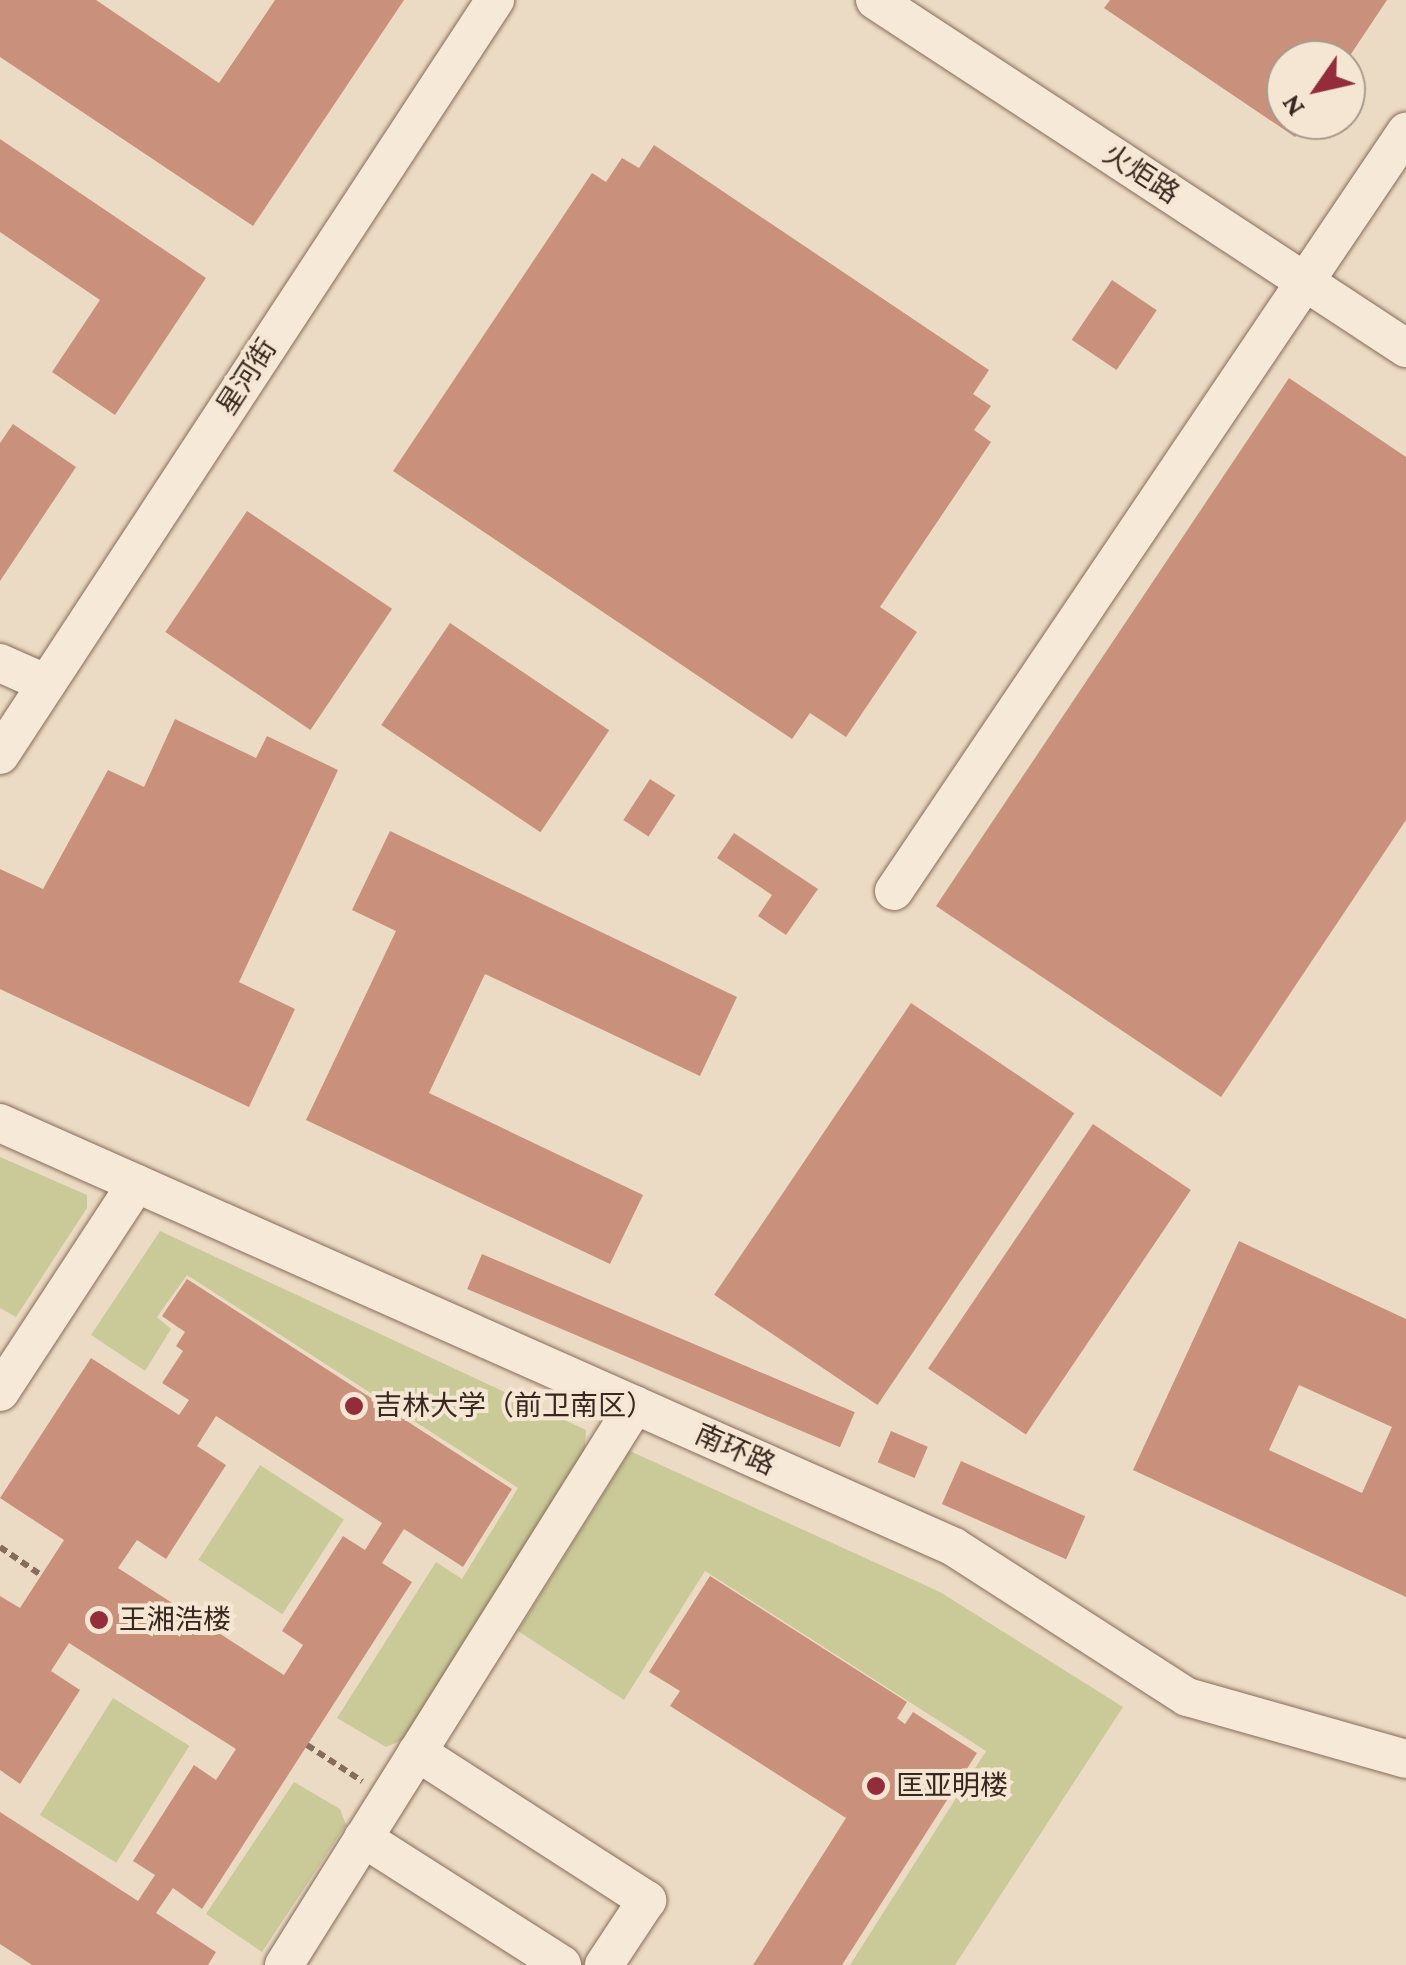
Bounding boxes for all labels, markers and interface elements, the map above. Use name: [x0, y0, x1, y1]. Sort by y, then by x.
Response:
north arrow: [1266, 40, 1366, 140]
text: N: [1274, 89, 1311, 123]
street label: 火炬路: [1097, 137, 1185, 211]
street label: 星河街: [210, 333, 284, 421]
place label: 吉林大学（前卫南区）: [374, 1389, 654, 1423]
marker: 吉林大学（前卫南区）: [343, 1395, 365, 1417]
street label: 南环路: [690, 1418, 780, 1482]
place label: 王湘浩楼: [119, 1603, 231, 1637]
marker: 王湘浩楼: [88, 1609, 110, 1631]
place label: 匡亚明楼: [896, 1769, 1008, 1803]
marker: 匡亚明楼: [865, 1775, 887, 1797]

